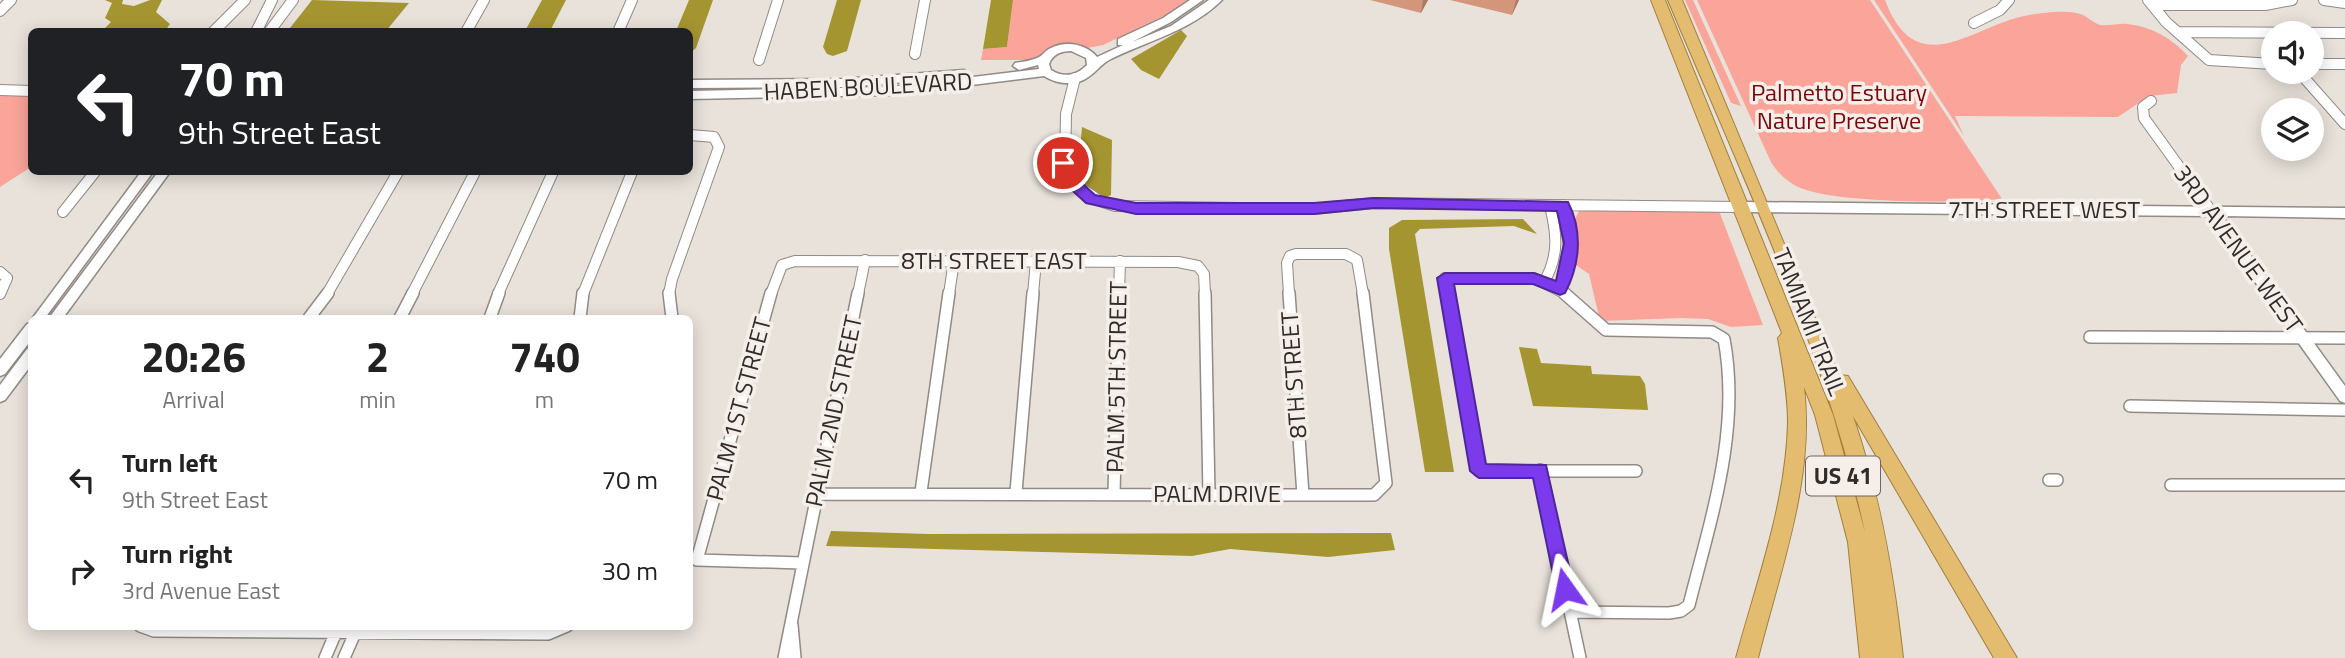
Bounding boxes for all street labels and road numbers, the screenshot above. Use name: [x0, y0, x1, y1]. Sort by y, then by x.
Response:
street label: HABEN BOULEVARD: [763, 63, 973, 109]
street label: 3RD AVENUE WEST: [2165, 157, 2312, 340]
street label: 7TH STREET WEST: [1948, 191, 2141, 227]
street label: 8TH STREET EAST: [901, 242, 1087, 278]
street label: TAMIAMI TRAIL: [1764, 242, 1856, 401]
street label: PALM 5TH STREET: [1096, 280, 1136, 473]
street label: 8TH STREET: [1271, 310, 1315, 440]
street label: PALM 2ND STREET: [795, 311, 871, 510]
street label: PALM 1ST STREET: [696, 313, 780, 505]
road number: US 41: [1806, 456, 1880, 496]
street label: PALM DRIVE: [1153, 475, 1281, 511]

